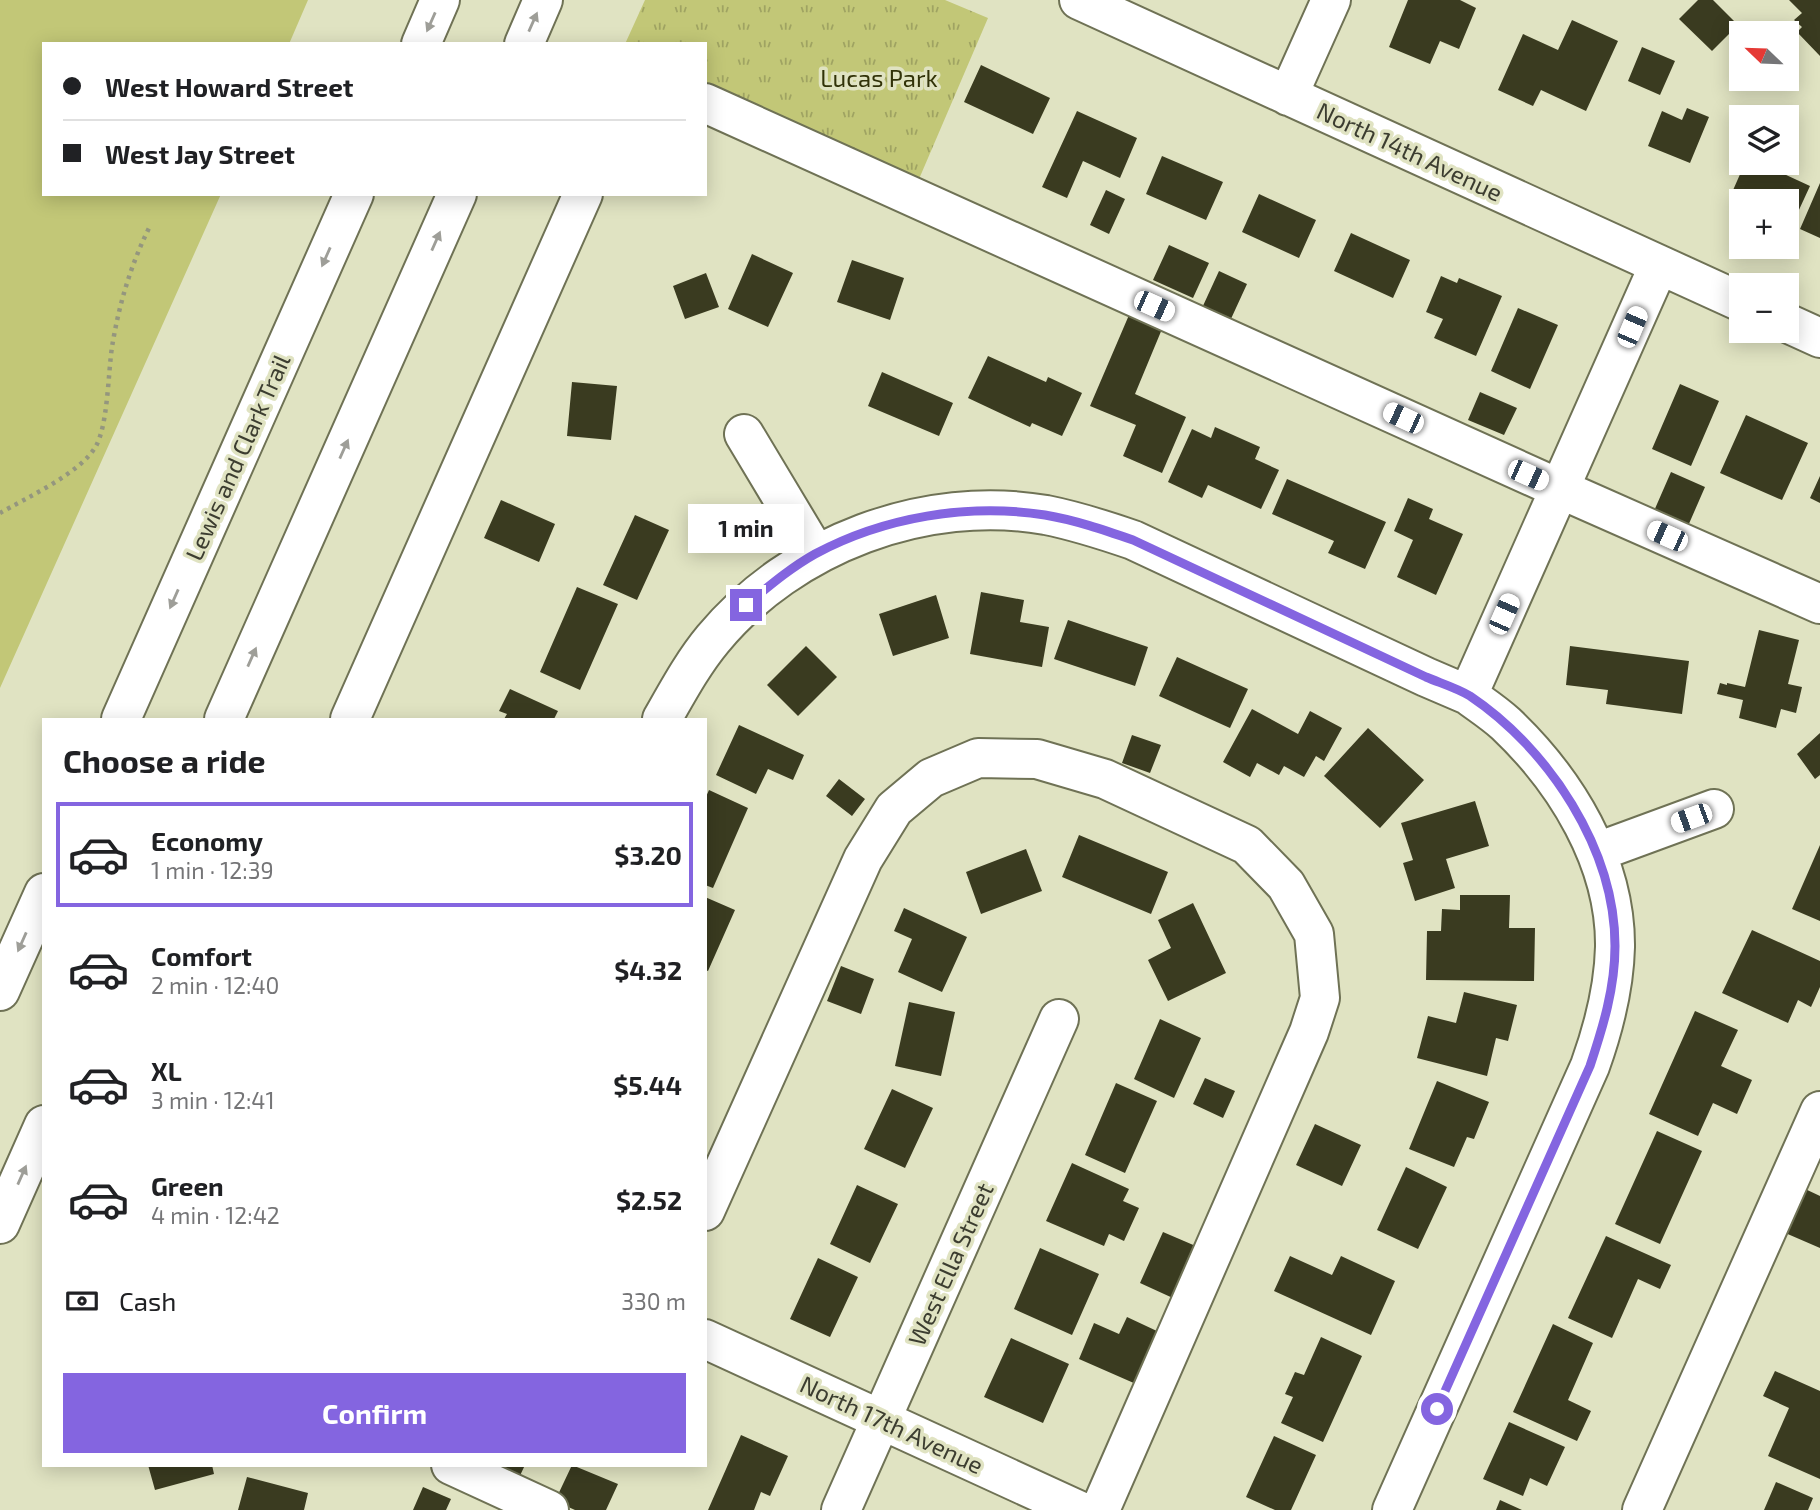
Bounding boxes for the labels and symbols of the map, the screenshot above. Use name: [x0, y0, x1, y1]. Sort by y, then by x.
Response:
one-way arrow: [528, 11, 539, 32]
one-way arrow: [425, 12, 437, 32]
north arrow: [1729, 21, 1799, 91]
park label: Lucas Park: [820, 63, 938, 92]
street label: North 14th Avenue: [1313, 95, 1507, 207]
one-way arrow: [430, 231, 442, 251]
one-way arrow: [320, 246, 331, 267]
car: [1131, 288, 1178, 324]
car: [1615, 304, 1650, 350]
street label: Lewis and Clark Trail: [178, 349, 296, 565]
car: [1380, 400, 1427, 436]
one-way arrow: [338, 439, 350, 459]
car: [1505, 457, 1552, 493]
callout: 1 min: [688, 504, 804, 552]
car: [1644, 518, 1691, 554]
one-way arrow: [168, 589, 180, 609]
route end: [730, 589, 762, 621]
car: [1486, 591, 1523, 637]
one-way arrow: [246, 647, 258, 667]
car: [1668, 801, 1715, 835]
one-way arrow: [16, 932, 28, 952]
one-way arrow: [17, 1164, 28, 1185]
street label: West Ella Street: [901, 1178, 999, 1350]
street label: North 17th Avenue: [796, 1369, 988, 1479]
route start: [1421, 1393, 1453, 1425]

